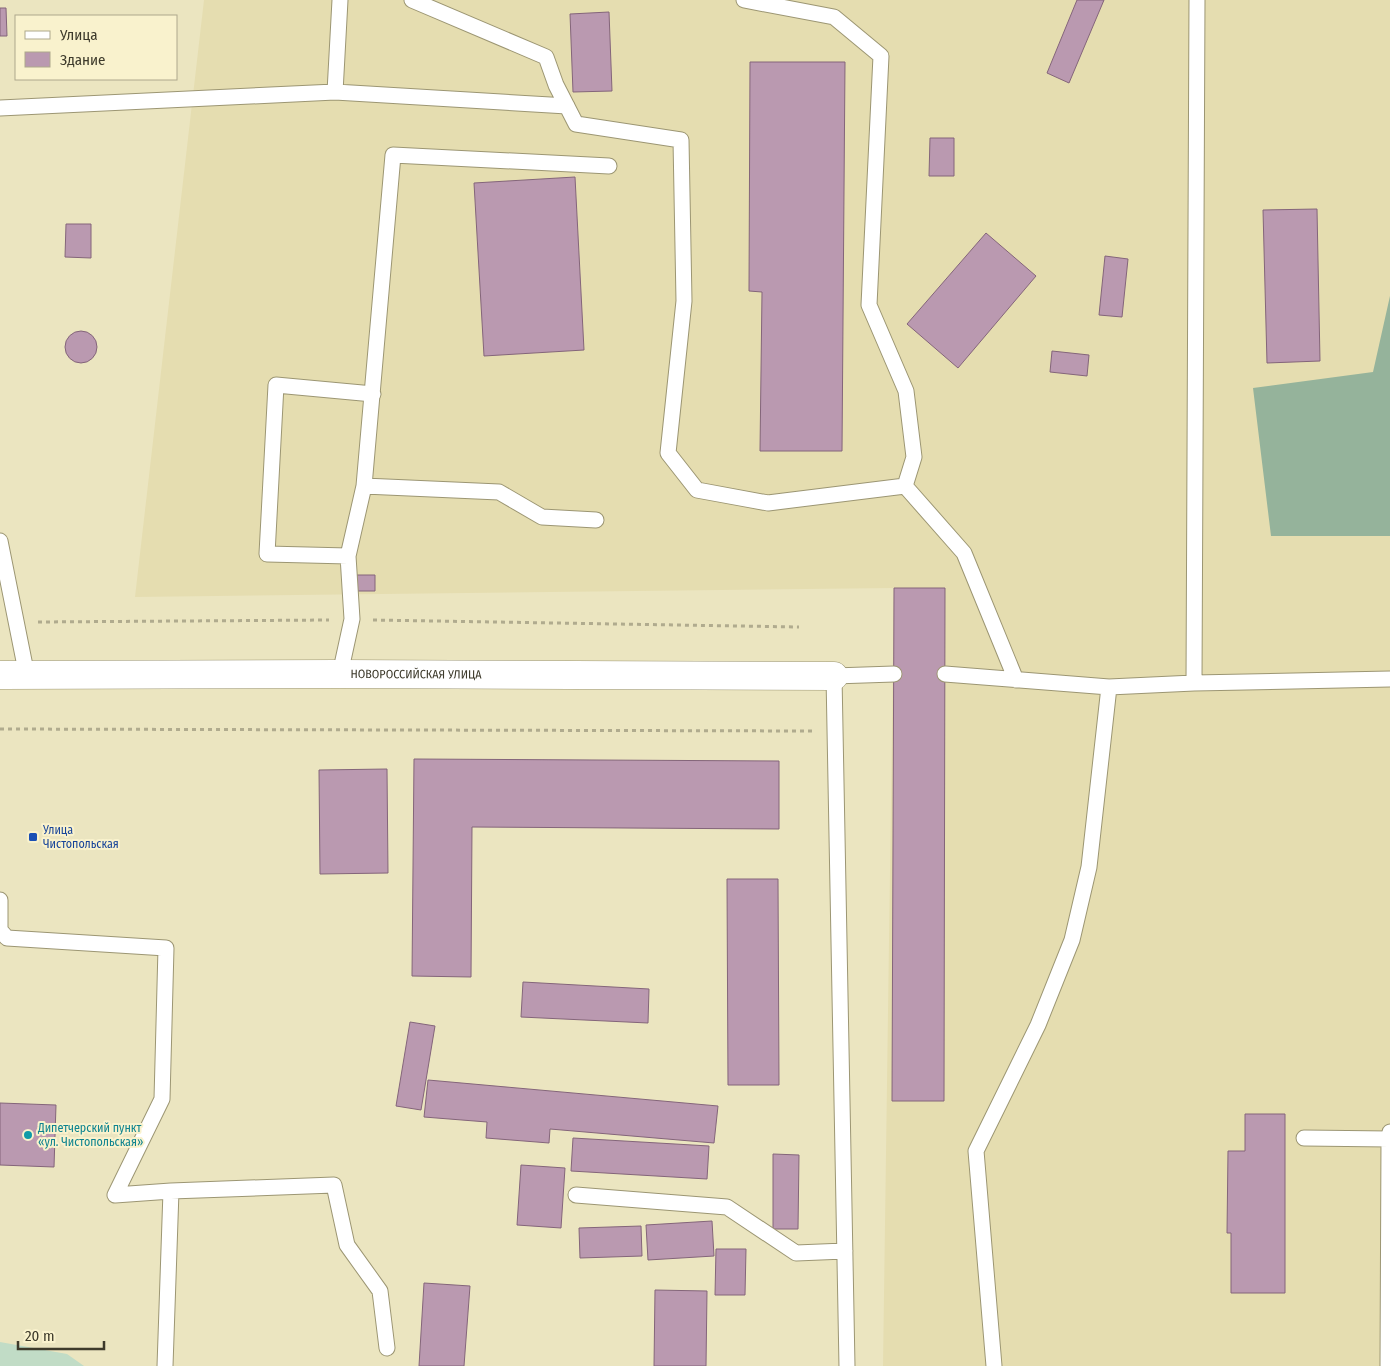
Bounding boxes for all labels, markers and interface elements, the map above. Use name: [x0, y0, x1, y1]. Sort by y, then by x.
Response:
legend: [15, 15, 178, 80]
text: Улица: [59, 26, 98, 44]
text: Здание: [60, 51, 106, 69]
street label: НОВОРОССИЙСКАЯ УЛИЦА: [350, 666, 482, 682]
place label: Улица Чистопольская: [42, 823, 119, 851]
marker: Улица Чистопольская: [27, 831, 39, 843]
place label: Дипетчерский пункт «ул. Чистопольская»: [37, 1121, 143, 1149]
marker: Дипетчерский пункт «ул. Чистопольская»: [22, 1129, 34, 1141]
scale bar: [18, 1318, 104, 1350]
text: 20 m: [25, 1327, 55, 1345]

